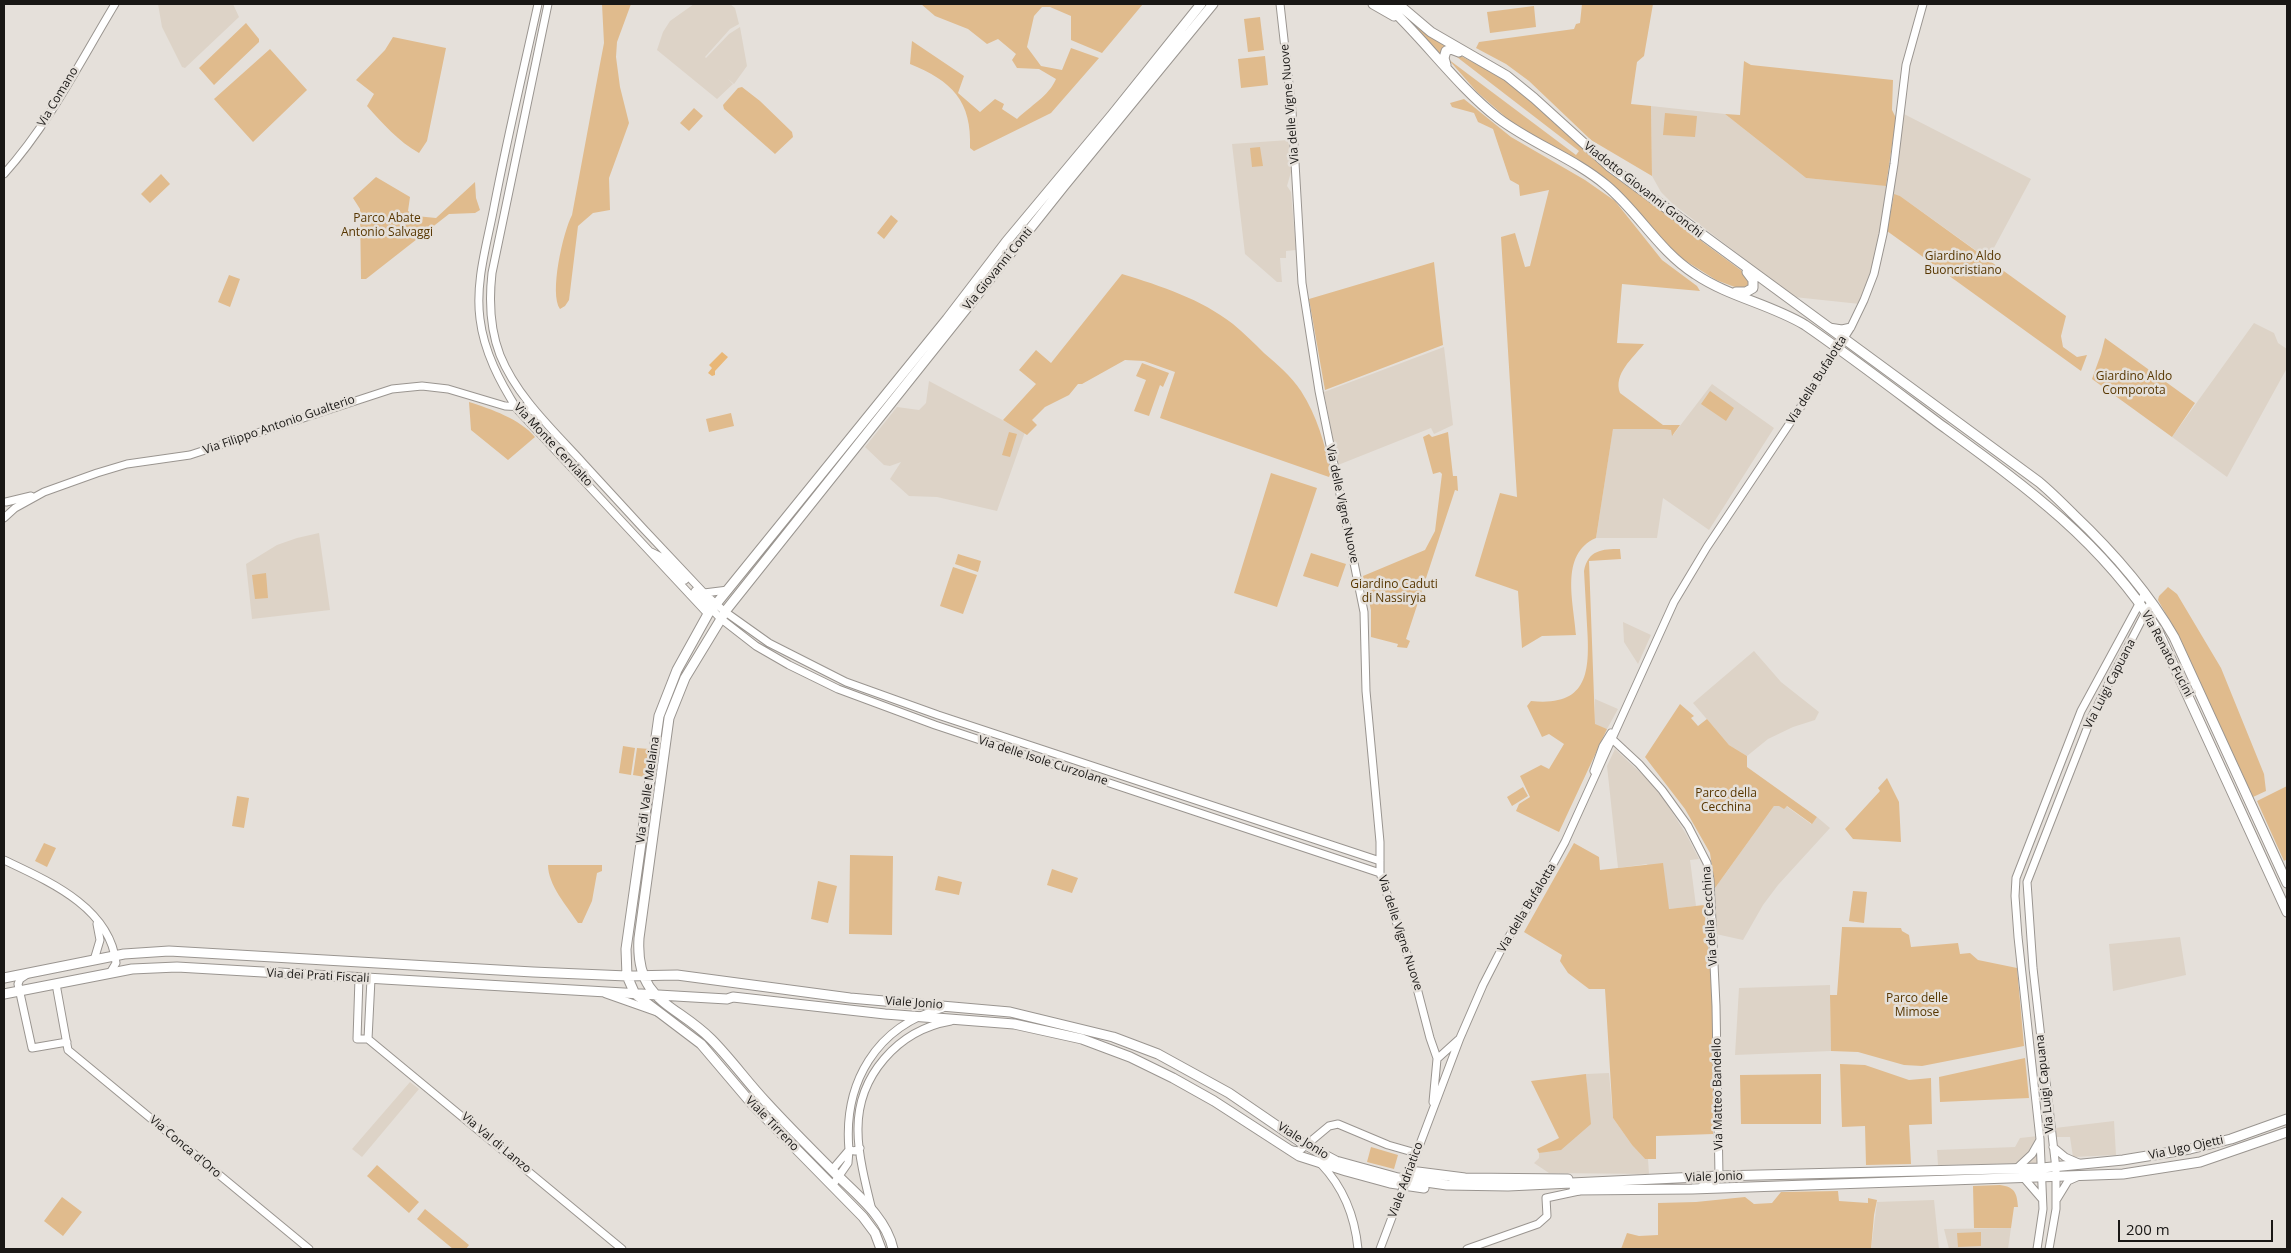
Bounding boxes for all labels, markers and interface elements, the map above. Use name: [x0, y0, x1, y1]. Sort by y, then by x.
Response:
street label: Via delle Vigne Nuove: [1278, 43, 1302, 165]
street label: Via Comano: [35, 65, 81, 129]
street label: Viadotto Giovanni Gronchi: [1581, 139, 1705, 241]
park label: Parco Abate Antonio Salvaggi: [341, 212, 433, 240]
street label: Via Giovanni Conti: [960, 225, 1036, 313]
park label: Giardino Aldo Buoncristiano: [1924, 250, 2002, 278]
street label: Via della Bufalotta: [1784, 333, 1850, 427]
park label: Giardino Aldo Comporota: [2096, 370, 2172, 398]
street label: Via Filippo Antonio Gualterio: [201, 392, 357, 458]
street label: Via Monte Cervialto: [511, 400, 595, 490]
street label: Via delle Vigne Nuove: [1322, 444, 1362, 564]
park label: Giardino Caduti di Nassiryia: [1350, 578, 1438, 606]
street label: Via Renato Fucini: [2138, 608, 2196, 700]
street label: Via Luigi Capuana: [2081, 637, 2139, 731]
street label: Via delle Isole Curzolane: [976, 733, 1110, 789]
street label: Via di Valle Melaina: [633, 736, 663, 844]
park label: Parco della Cecchina: [1695, 787, 1757, 815]
street label: Via della Bufalotta: [1495, 861, 1559, 955]
street label: Via della Cecchina: [1699, 866, 1721, 966]
street label: Via delle Vigne Nuove: [1375, 874, 1425, 992]
street label: Via dei Prati Fiscali: [266, 966, 370, 986]
park label: Parco delle Mimose: [1886, 992, 1948, 1020]
street label: Viale Jonio: [885, 994, 943, 1012]
street label: Via Luigi Capuana: [2033, 1034, 2057, 1134]
street label: Via Matteo Bandello: [1710, 1038, 1726, 1150]
street label: Viale Tirreno: [742, 1094, 802, 1154]
street label: Via Val di Lanzo: [458, 1110, 534, 1176]
street label: Via Conca d'Oro: [146, 1113, 224, 1181]
street label: Viale Jonio: [1275, 1120, 1331, 1162]
street label: Via Ugo Ojetti: [2147, 1133, 2225, 1163]
street label: Viale Adriatico: [1386, 1140, 1426, 1220]
street label: Viale Jonio: [1685, 1169, 1743, 1185]
scale bar: [2121, 1210, 2276, 1242]
text: 200 m: [2126, 1219, 2170, 1239]

